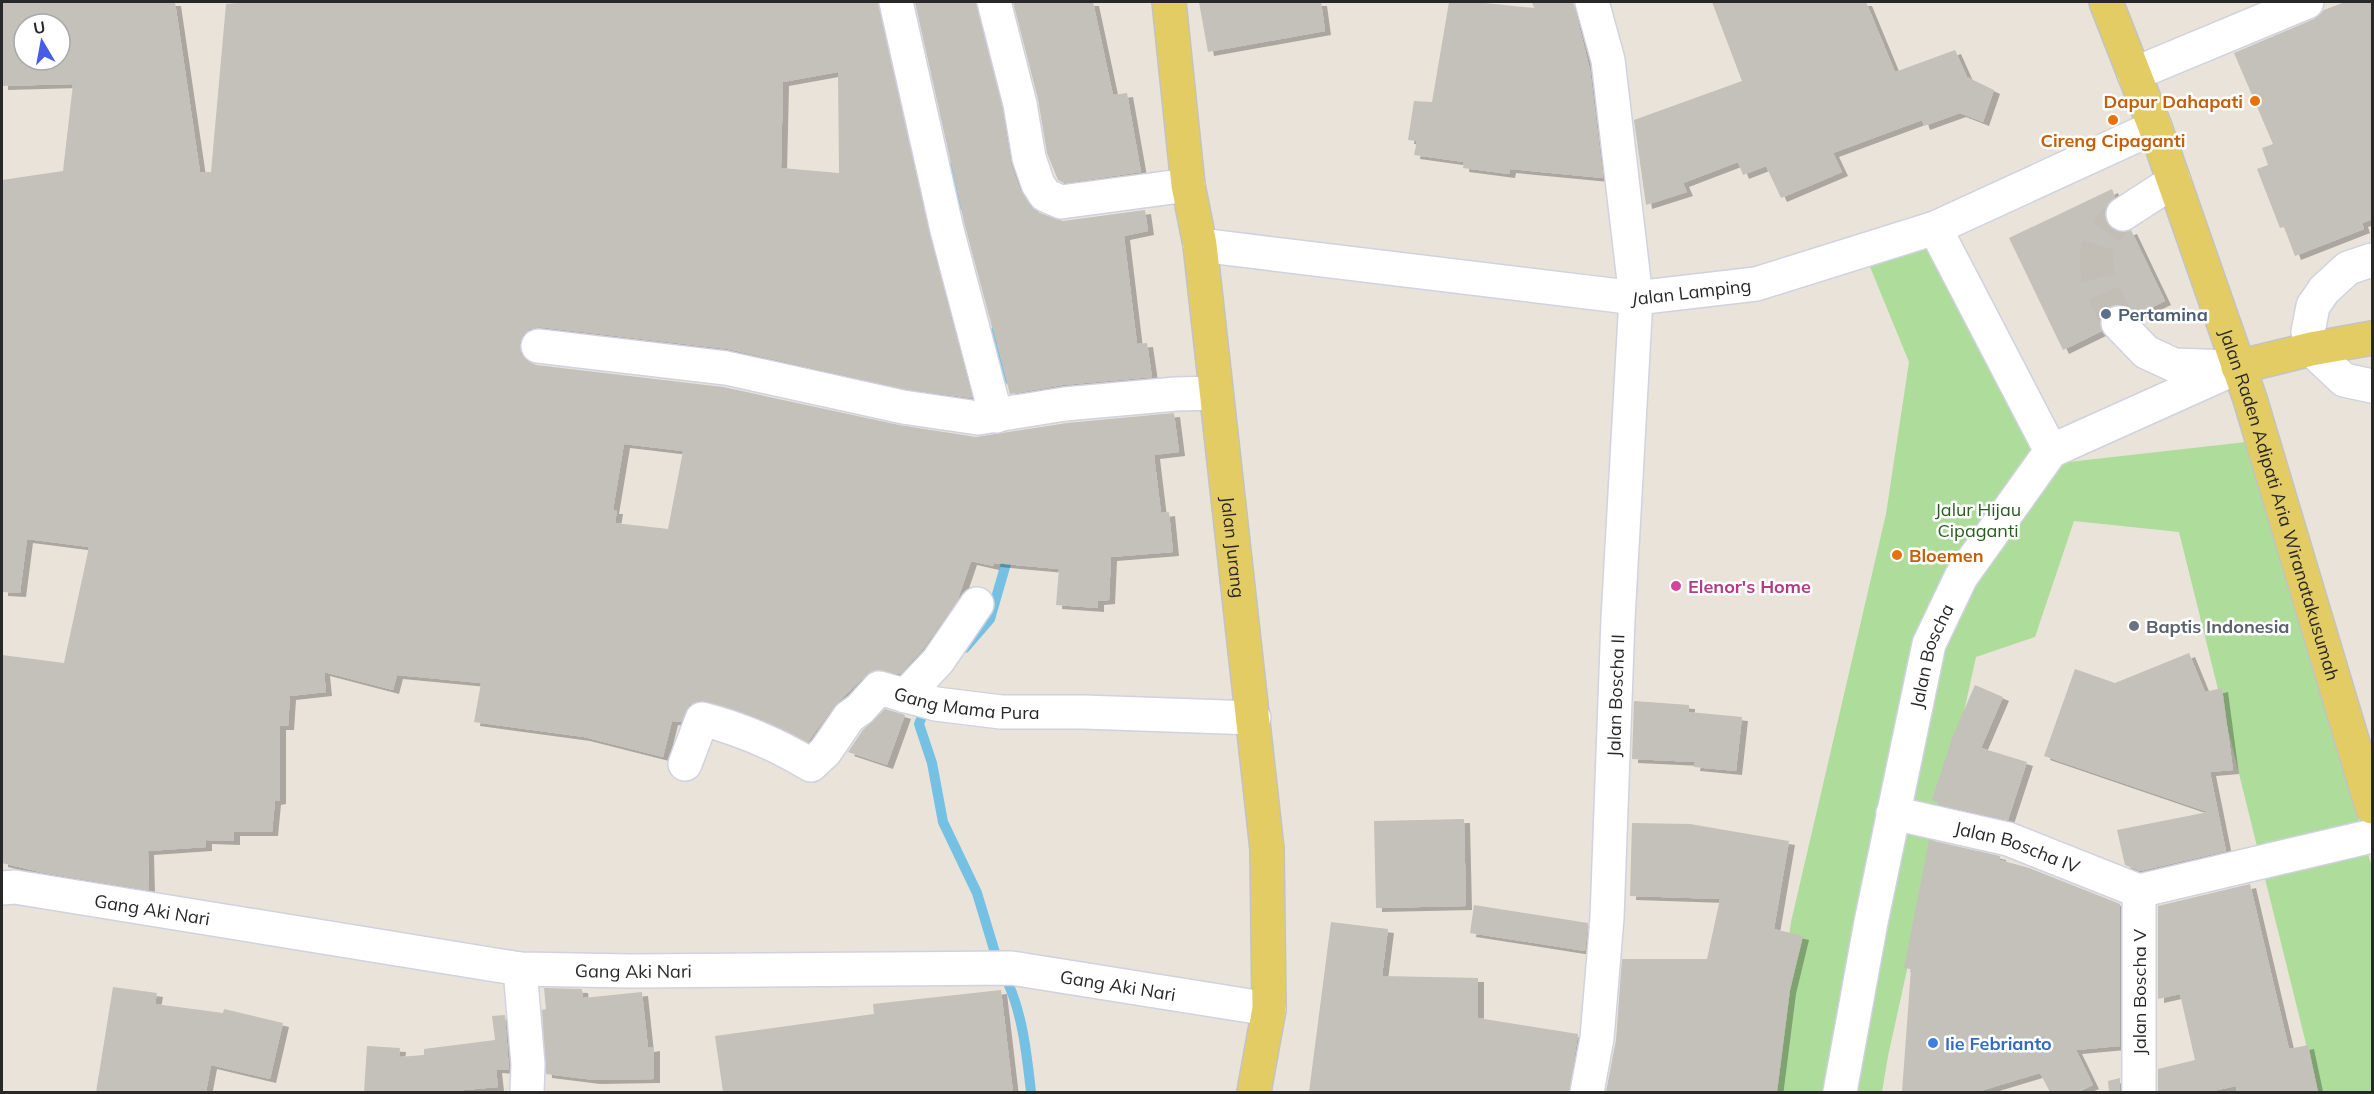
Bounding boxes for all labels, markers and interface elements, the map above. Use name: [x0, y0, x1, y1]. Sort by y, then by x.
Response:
north arrow: [12, 12, 72, 72]
text: U: [32, 16, 47, 38]
place label: Dapur Dahapati: [2104, 90, 2243, 113]
marker: Dapur Dahapati: [2248, 94, 2262, 108]
marker: Cireng Cipaganti: [2106, 113, 2120, 127]
place label: Cireng Cipaganti: [2041, 129, 2185, 152]
street label: Jalan Lamping: [1630, 273, 1752, 310]
place label: Pertamina: [2118, 303, 2208, 326]
marker: Pertamina: [2099, 307, 2113, 321]
street label: Jalan Raden Adipati Aria Wiranatakusumah: [2215, 325, 2345, 683]
street label: Jalan Jurang: [1216, 495, 1251, 599]
park label: Jalur Hijau Cipaganti: [1935, 498, 2021, 542]
place label: Bloemen: [1909, 544, 1984, 567]
marker: Bloemen: [1890, 548, 1904, 562]
place label: Elenor's Home: [1688, 575, 1811, 598]
marker: Elenor's Home: [1669, 579, 1683, 593]
street label: Jalan Boscha: [1904, 600, 1958, 710]
place label: Baptis Indonesia: [2146, 615, 2290, 638]
marker: Baptis Indonesia: [2127, 619, 2141, 633]
street label: Jalan Boscha II: [1601, 634, 1629, 757]
street label: Gang Mama Pura: [892, 681, 1040, 724]
street label: Jalan Boscha IV: [1952, 816, 2084, 878]
street label: Gang Aki Nari: [93, 889, 212, 930]
street label: Jalan Boscha V: [2128, 929, 2151, 1055]
street label: Gang Aki Nari: [575, 959, 692, 983]
street label: Gang Aki Nari: [1059, 964, 1177, 1006]
place label: Iie Febrianto: [1945, 1032, 2052, 1055]
marker: Iie Febrianto: [1926, 1036, 1940, 1050]

